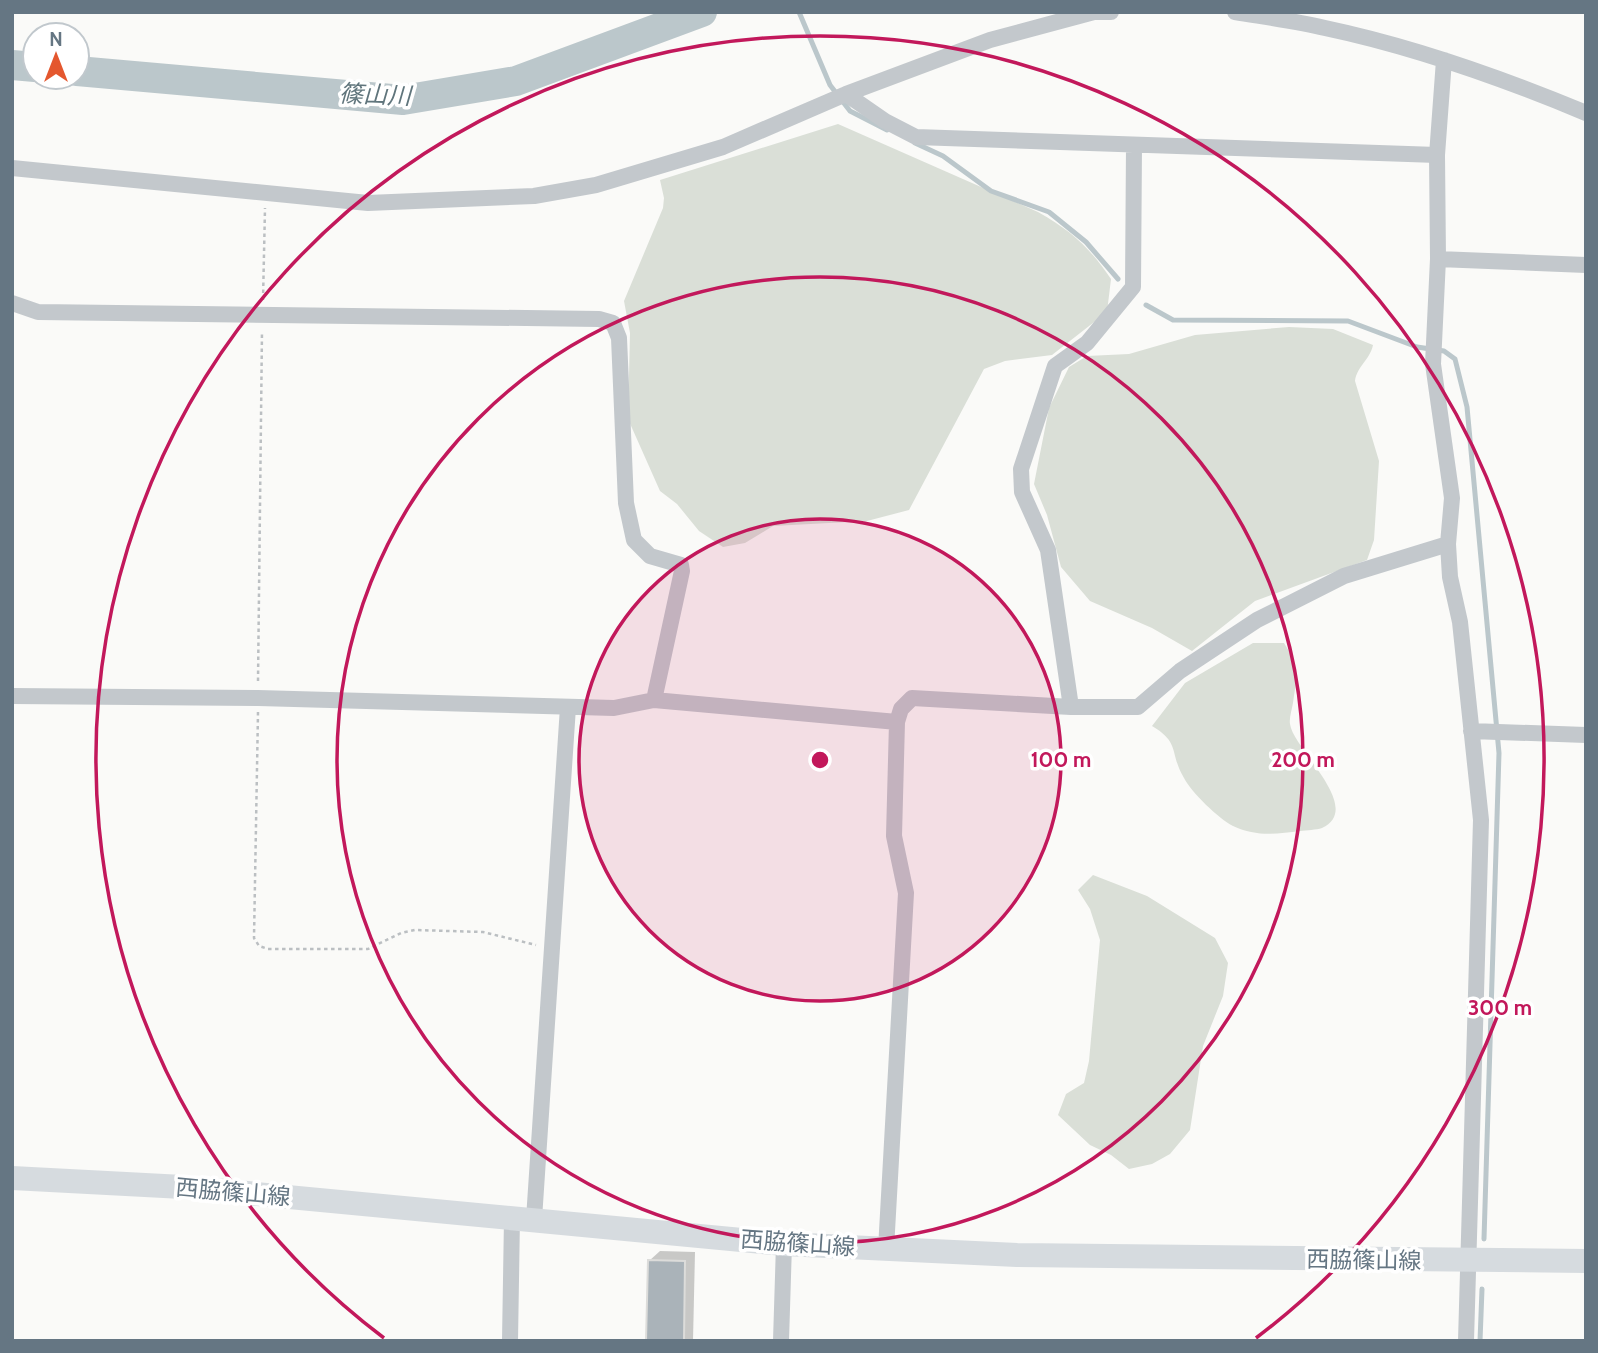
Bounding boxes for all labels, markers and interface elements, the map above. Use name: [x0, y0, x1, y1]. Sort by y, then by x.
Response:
north arrow: [21, 21, 91, 91]
text: N: [49, 28, 63, 51]
water label: 篠山川: [339, 79, 414, 110]
text: 100 m: [1031, 747, 1091, 772]
text: 200 m: [1271, 747, 1335, 772]
centre of rings: [808, 748, 832, 772]
text: 300 m: [1468, 995, 1532, 1020]
street label: 西脇篠山線: [174, 1173, 292, 1211]
street label: 西脇篠山線: [740, 1225, 856, 1261]
street label: 西脇篠山線: [1306, 1245, 1422, 1275]

